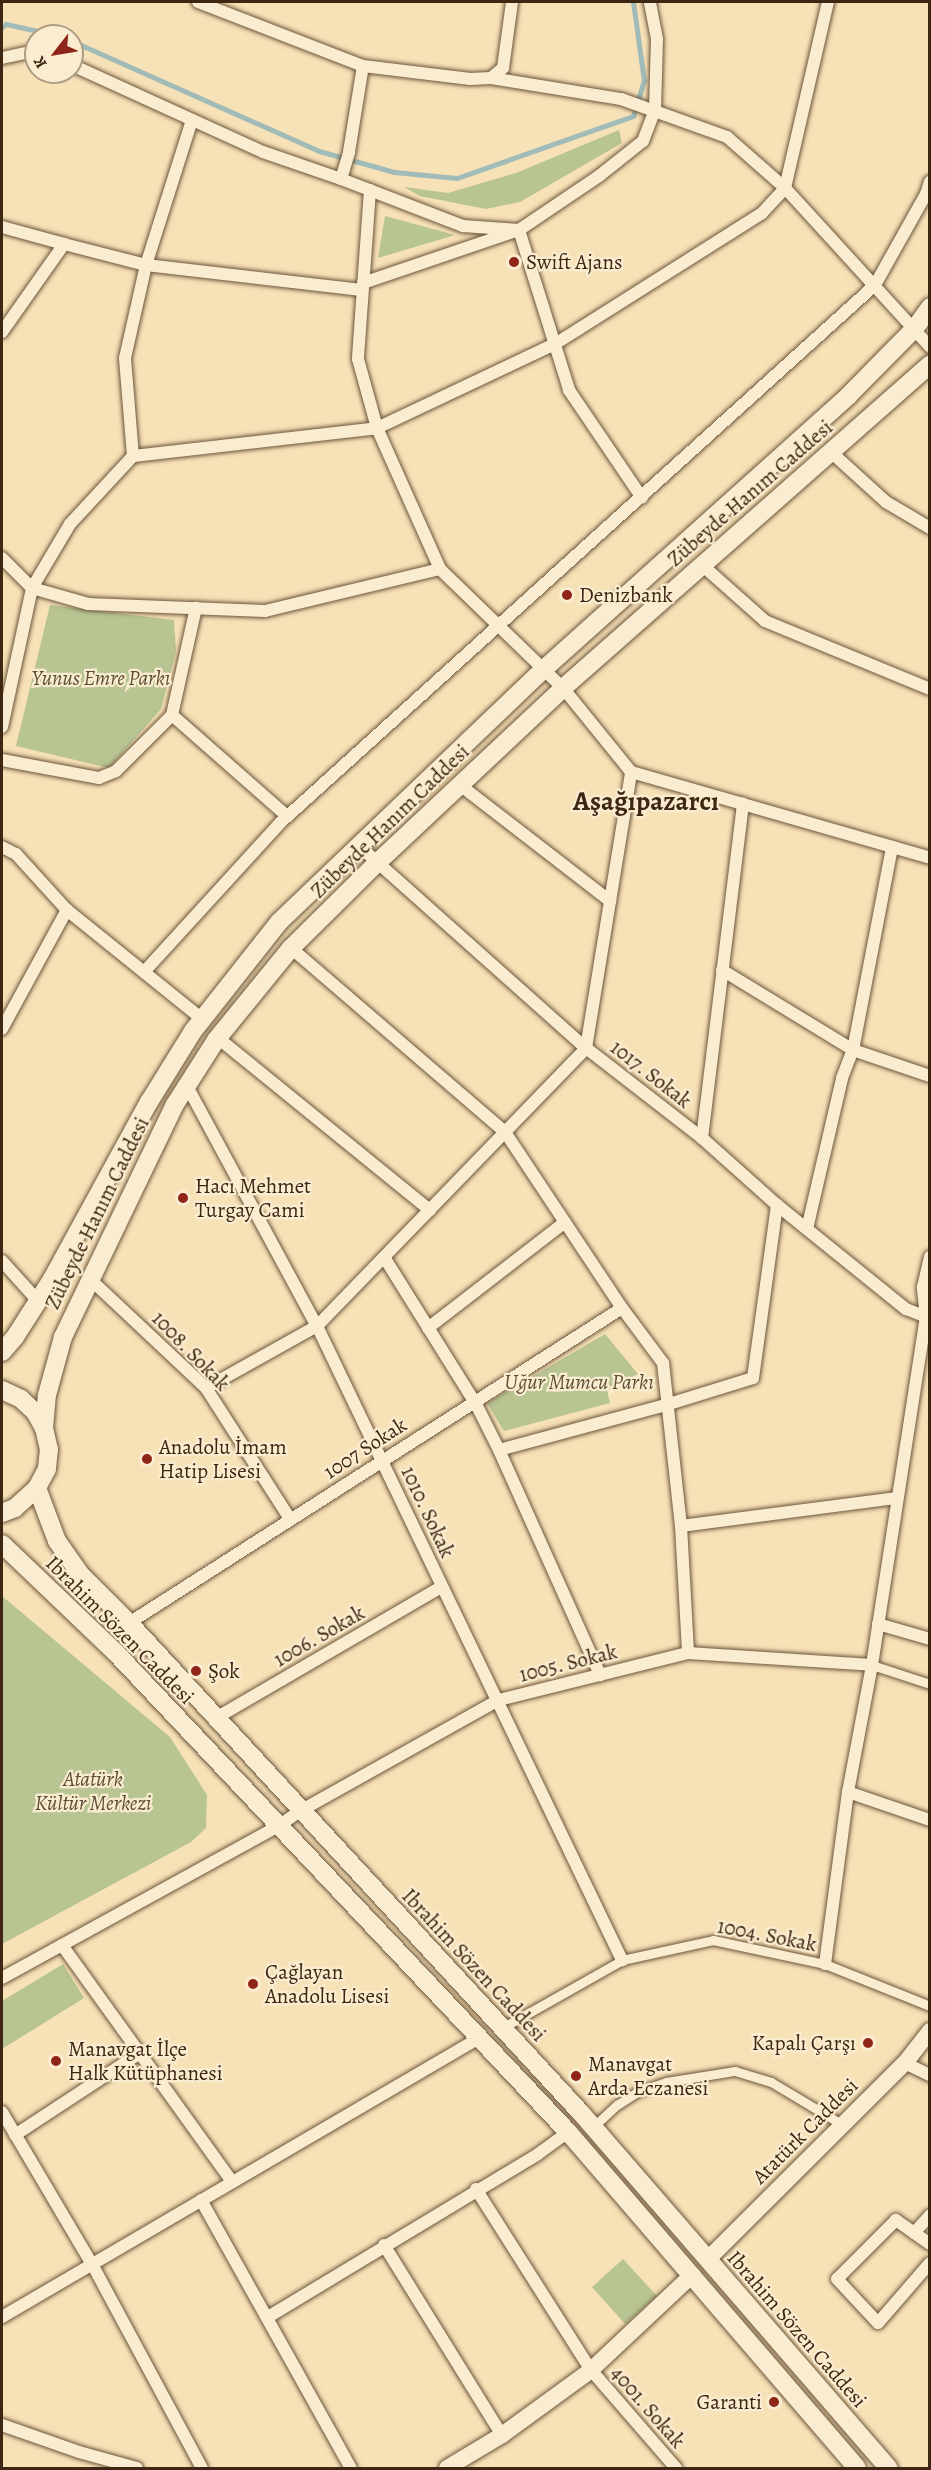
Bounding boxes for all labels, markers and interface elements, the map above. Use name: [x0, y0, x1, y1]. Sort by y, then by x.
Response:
north arrow: [24, 24, 84, 84]
text: K: [28, 52, 52, 72]
place label: Swift Ajans: [526, 249, 622, 275]
marker: Swift Ajans: [507, 255, 521, 269]
street label: Zübeyde Hanım Caddesi: [662, 414, 838, 572]
place label: Denizbank: [579, 582, 673, 608]
marker: Denizbank: [560, 588, 574, 602]
park label: Yunus Emre Parkı: [32, 665, 170, 691]
street label: Zübeyde Hanım Caddesi: [306, 739, 474, 903]
district label: Aşağıpazarcı: [573, 786, 719, 818]
street label: 1017. Sokak: [605, 1034, 697, 1114]
street label: Zübeyde Hanım Caddesi: [40, 1113, 154, 1313]
place label: Hacı Mehmet Turgay Cami: [195, 1173, 311, 1223]
marker: Hacı Mehmet Turgay Cami: [176, 1191, 190, 1205]
street label: 1008. Sokak: [147, 1306, 235, 1396]
park label: Uğur Mumcu Parkı: [504, 1369, 654, 1395]
street label: 1007 Sokak: [319, 1412, 411, 1484]
place label: Anadolu İmam Hatip Lisesi: [159, 1434, 287, 1484]
marker: Anadolu İmam Hatip Lisesi: [140, 1452, 154, 1466]
street label: 1010. Sokak: [396, 1462, 460, 1562]
street label: Ibrahim Sözen Caddesi: [40, 1550, 200, 1710]
street label: 1006. Sokak: [269, 1600, 369, 1672]
street label: 1005. Sokak: [516, 1639, 620, 1687]
place label: Şok: [208, 1658, 240, 1684]
marker: Şok: [189, 1664, 203, 1678]
park label: Atatürk Kültür Merkezi: [35, 1766, 151, 1816]
street label: Ibrahim Sözen Caddesi: [397, 1883, 551, 2047]
street label: 1004. Sokak: [715, 1913, 819, 1957]
place label: Çağlayan Anadolu Lisesi: [265, 1959, 389, 2009]
marker: Çağlayan Anadolu Lisesi: [246, 1977, 260, 1991]
place label: Kapalı Çarşı: [752, 2030, 856, 2056]
place label: Manavgat İlçe Halk Kütüphanesi: [68, 2036, 223, 2086]
marker: Kapalı Çarşı: [861, 2036, 875, 2050]
place label: Manavgat Arda Eczanesi: [588, 2051, 708, 2101]
marker: Manavgat İlçe Halk Kütüphanesi: [49, 2054, 63, 2068]
marker: Manavgat Arda Eczanesi: [569, 2069, 583, 2083]
street label: Atatürk Caddesi: [747, 2073, 863, 2189]
street label: Ibrahim Sözen Caddesi: [722, 2245, 872, 2413]
street label: 4001. Sokak: [605, 2361, 691, 2453]
place label: Garanti: [696, 2389, 762, 2415]
marker: Garanti: [767, 2395, 781, 2409]

